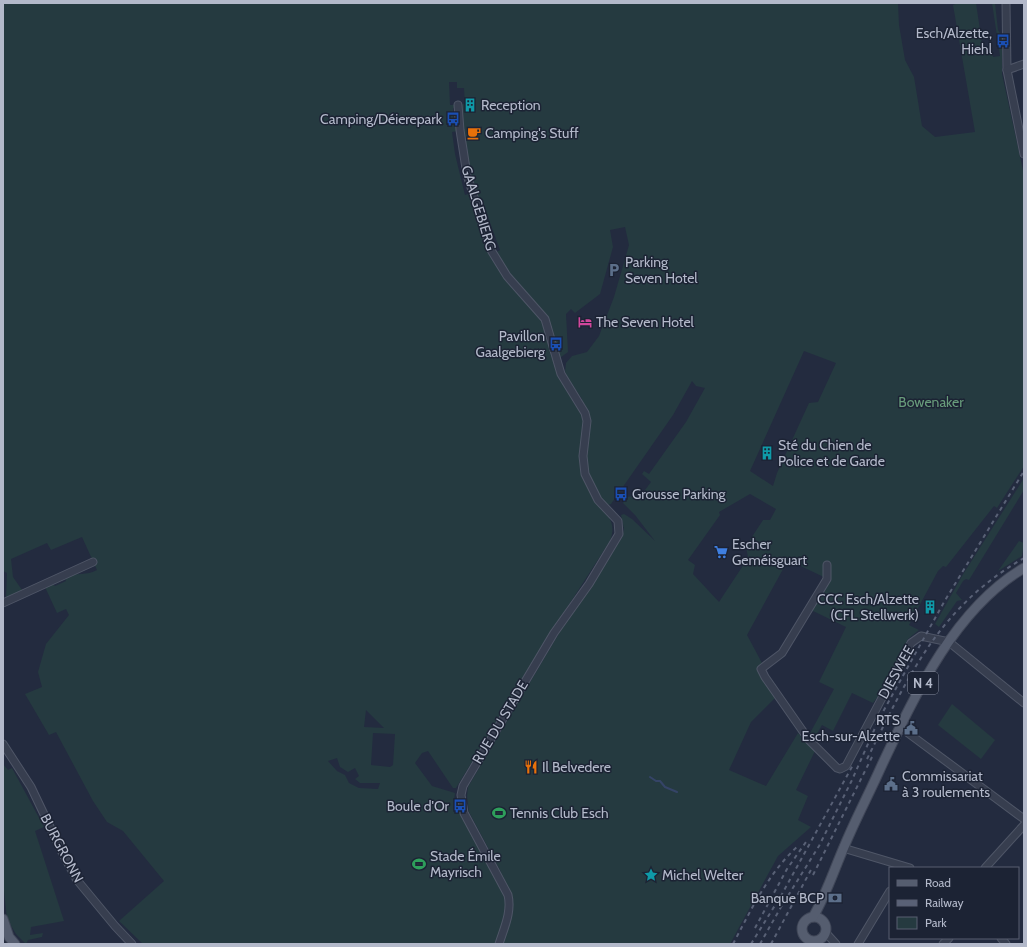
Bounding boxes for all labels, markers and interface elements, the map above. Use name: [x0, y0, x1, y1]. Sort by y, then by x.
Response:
place label: Esch/Alzette, Hiehl: [916, 24, 993, 58]
bus stop icon: Esch/Alzette, Hiehl: [995, 33, 1011, 49]
place label: Reception: [481, 96, 541, 114]
building icon: Reception: [462, 97, 478, 113]
place label: Camping/Déierepark: [320, 110, 443, 128]
bus stop icon: Camping/Déierepark: [445, 111, 461, 127]
place label: Camping's Stuff: [485, 124, 579, 142]
cafe icon: Camping's Stuff: [466, 125, 482, 141]
street label: GAALGEBIERG: [458, 163, 500, 253]
place label: Parking Seven Hotel: [625, 253, 698, 287]
parking icon: Parking Seven Hotel: [606, 262, 622, 278]
place label: The Seven Hotel: [596, 313, 695, 331]
hotel icon: The Seven Hotel: [577, 314, 593, 330]
place label: Pavillon Gaalgebierg: [475, 327, 546, 361]
bus stop icon: Pavillon Gaalgebierg: [548, 336, 564, 352]
park label: Bowenaker: [898, 393, 964, 411]
place label: Sté du Chien de Police et de Garde: [778, 436, 885, 470]
building icon: Sté du Chien de Police et de Garde: [759, 445, 775, 461]
place label: Grousse Parking: [632, 485, 727, 503]
bus stop icon: Grousse Parking: [613, 486, 629, 502]
place label: Escher Geméisguart: [732, 535, 807, 569]
supermarket icon: Escher Geméisguart: [713, 544, 729, 560]
place label: CCC Esch/Alzette (CFL Stellwerk): [817, 590, 919, 624]
building icon: CCC Esch/Alzette (CFL Stellwerk): [922, 599, 938, 615]
street label: DIESWEE: [874, 642, 918, 702]
road number: N 4: [908, 672, 938, 694]
street label: RUE DU STADE: [468, 677, 532, 767]
place label: RTS Esch-sur-Alzette: [801, 711, 900, 745]
public building icon: RTS Esch-sur-Alzette: [903, 720, 919, 736]
place label: Il Belvedere: [542, 758, 611, 776]
restaurant icon: Il Belvedere: [523, 759, 539, 775]
place label: Commissariat à 3 roulements: [902, 767, 990, 801]
public building icon: Commissariat à 3 roulements: [883, 776, 899, 792]
place label: Boule d'Or: [387, 797, 450, 815]
bus stop icon: Boule d'Or: [452, 798, 468, 814]
place label: Tennis Club Esch: [510, 804, 609, 822]
sports icon: Tennis Club Esch: [491, 805, 507, 821]
street label: BURGRONN: [36, 811, 88, 885]
place label: Stade Émile Mayrisch: [430, 847, 501, 881]
sports icon: Stade Émile Mayrisch: [411, 856, 427, 872]
place label: Michel Welter: [662, 866, 744, 884]
place icon: Michel Welter: [643, 867, 659, 883]
legend: [889, 867, 1019, 939]
text: Road: [925, 875, 951, 890]
place label: Banque BCP: [751, 889, 824, 907]
bank icon: Banque BCP: [827, 890, 843, 906]
text: Railway: [925, 895, 963, 910]
text: Park: [925, 915, 947, 930]

